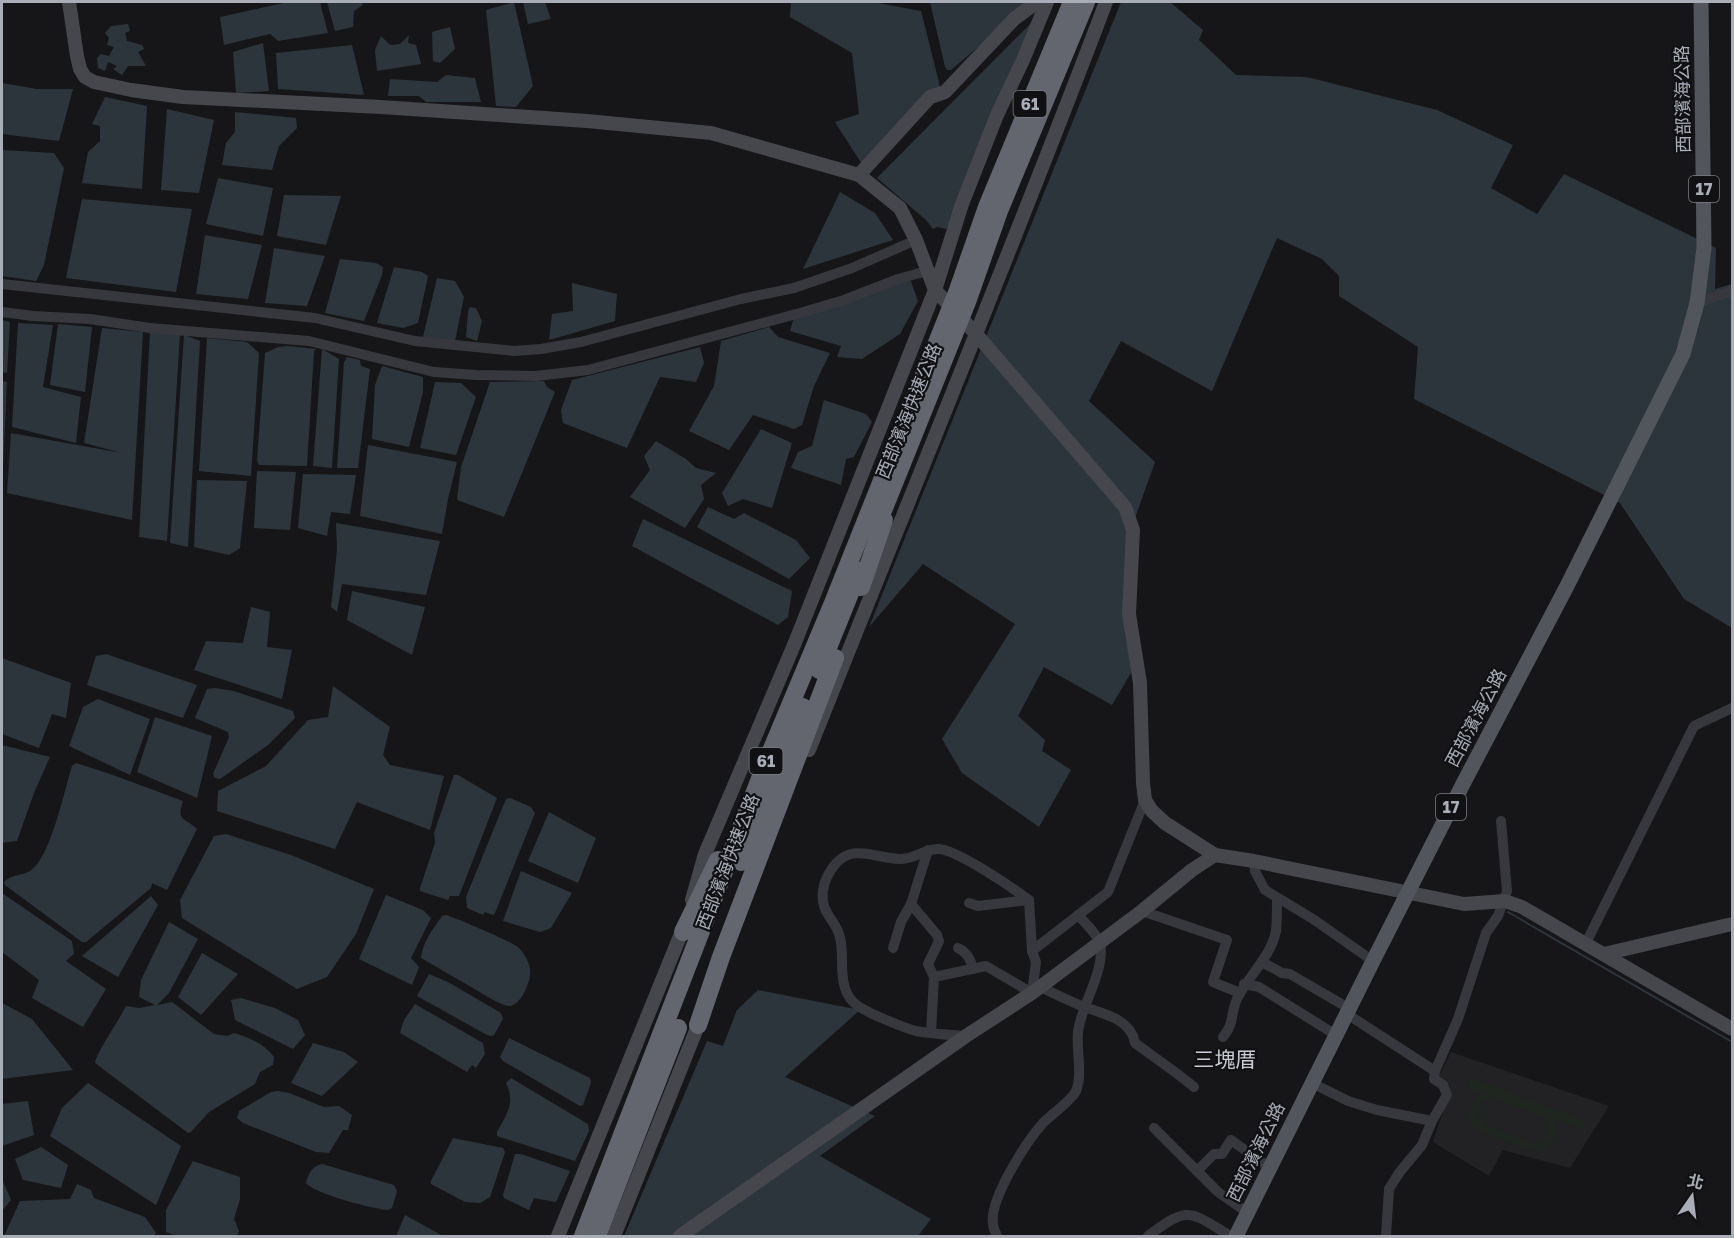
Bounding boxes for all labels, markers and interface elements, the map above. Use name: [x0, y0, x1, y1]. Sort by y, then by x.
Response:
street label: 西部濱海公路: [1670, 45, 1694, 153]
road number: 61: [1014, 91, 1046, 117]
road number: 17: [1689, 176, 1719, 202]
street label: 西部濱海快速公路: [871, 340, 945, 482]
street label: 西部濱海公路: [1440, 665, 1510, 770]
road number: 61: [750, 748, 783, 774]
street label: 西部濱海快速公路: [691, 790, 763, 933]
road number: 17: [1436, 794, 1466, 820]
district label: 三塊厝: [1194, 1046, 1257, 1072]
street label: 西部濱海公路: [1222, 1098, 1289, 1205]
north arrow: [1662, 1166, 1722, 1226]
text: 北: [1685, 1170, 1706, 1193]

